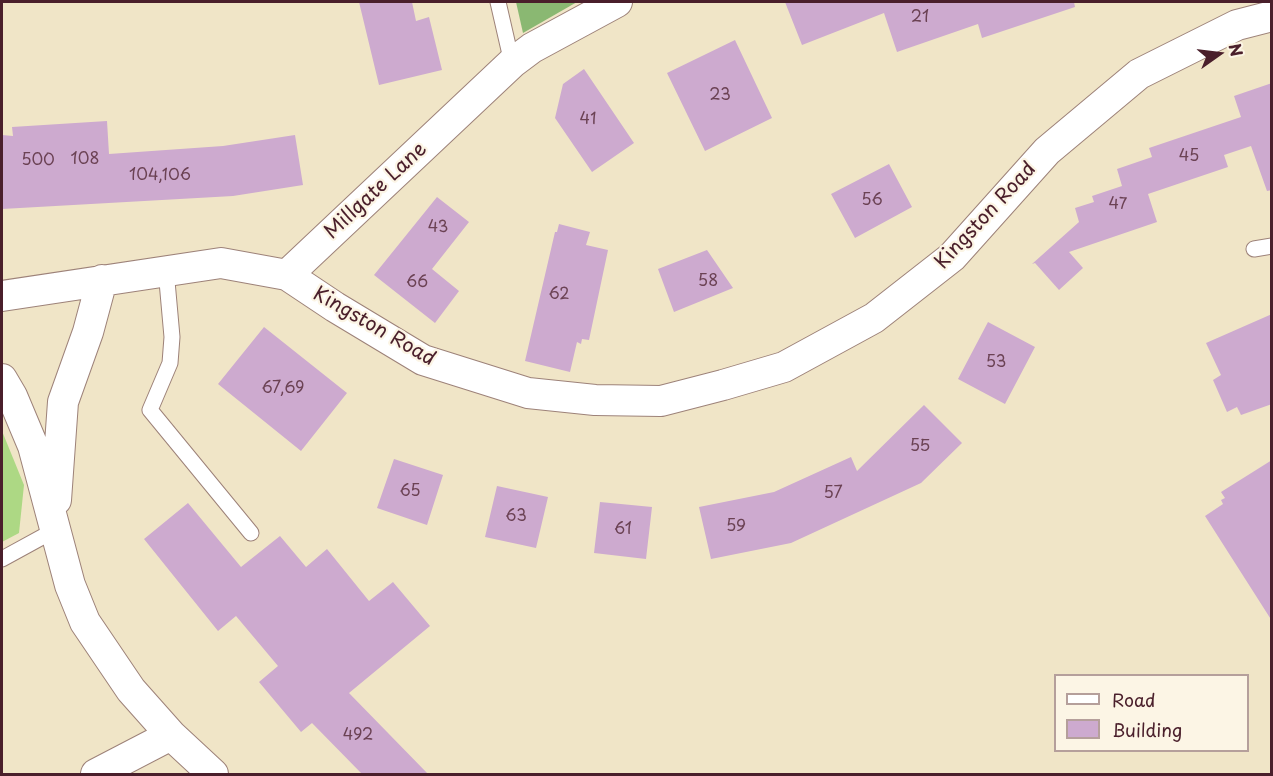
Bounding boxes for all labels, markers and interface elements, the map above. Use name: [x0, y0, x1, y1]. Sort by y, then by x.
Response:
house number: 21: [911, 8, 929, 28]
north arrow: [1189, 24, 1249, 84]
text: N: [1223, 41, 1250, 59]
house number: 23: [709, 86, 731, 106]
house number: 41: [580, 110, 596, 130]
street label: Millgate Lane: [320, 138, 432, 244]
house number: 45: [1179, 147, 1199, 167]
house number: 108: [71, 150, 99, 170]
house number: 500: [21, 151, 55, 171]
street label: Kingston Road: [930, 158, 1042, 274]
house number: 104,106: [129, 166, 191, 186]
house number: 56: [861, 191, 883, 211]
house number: 47: [1109, 195, 1127, 215]
house number: 43: [428, 218, 448, 238]
house number: 58: [698, 272, 718, 292]
house number: 66: [406, 273, 428, 293]
street label: Kingston Road: [309, 282, 439, 372]
house number: 62: [548, 285, 570, 305]
house number: 53: [986, 353, 1006, 373]
house number: 67,69: [262, 379, 304, 399]
house number: 55: [910, 437, 930, 457]
house number: 65: [399, 482, 421, 502]
house number: 57: [823, 484, 843, 504]
house number: 63: [505, 507, 527, 527]
house number: 59: [726, 517, 746, 537]
house number: 61: [614, 520, 632, 540]
legend: [1054, 674, 1249, 752]
text: Road: [1112, 686, 1156, 713]
text: Building: [1112, 716, 1182, 743]
house number: 492: [343, 726, 373, 746]

